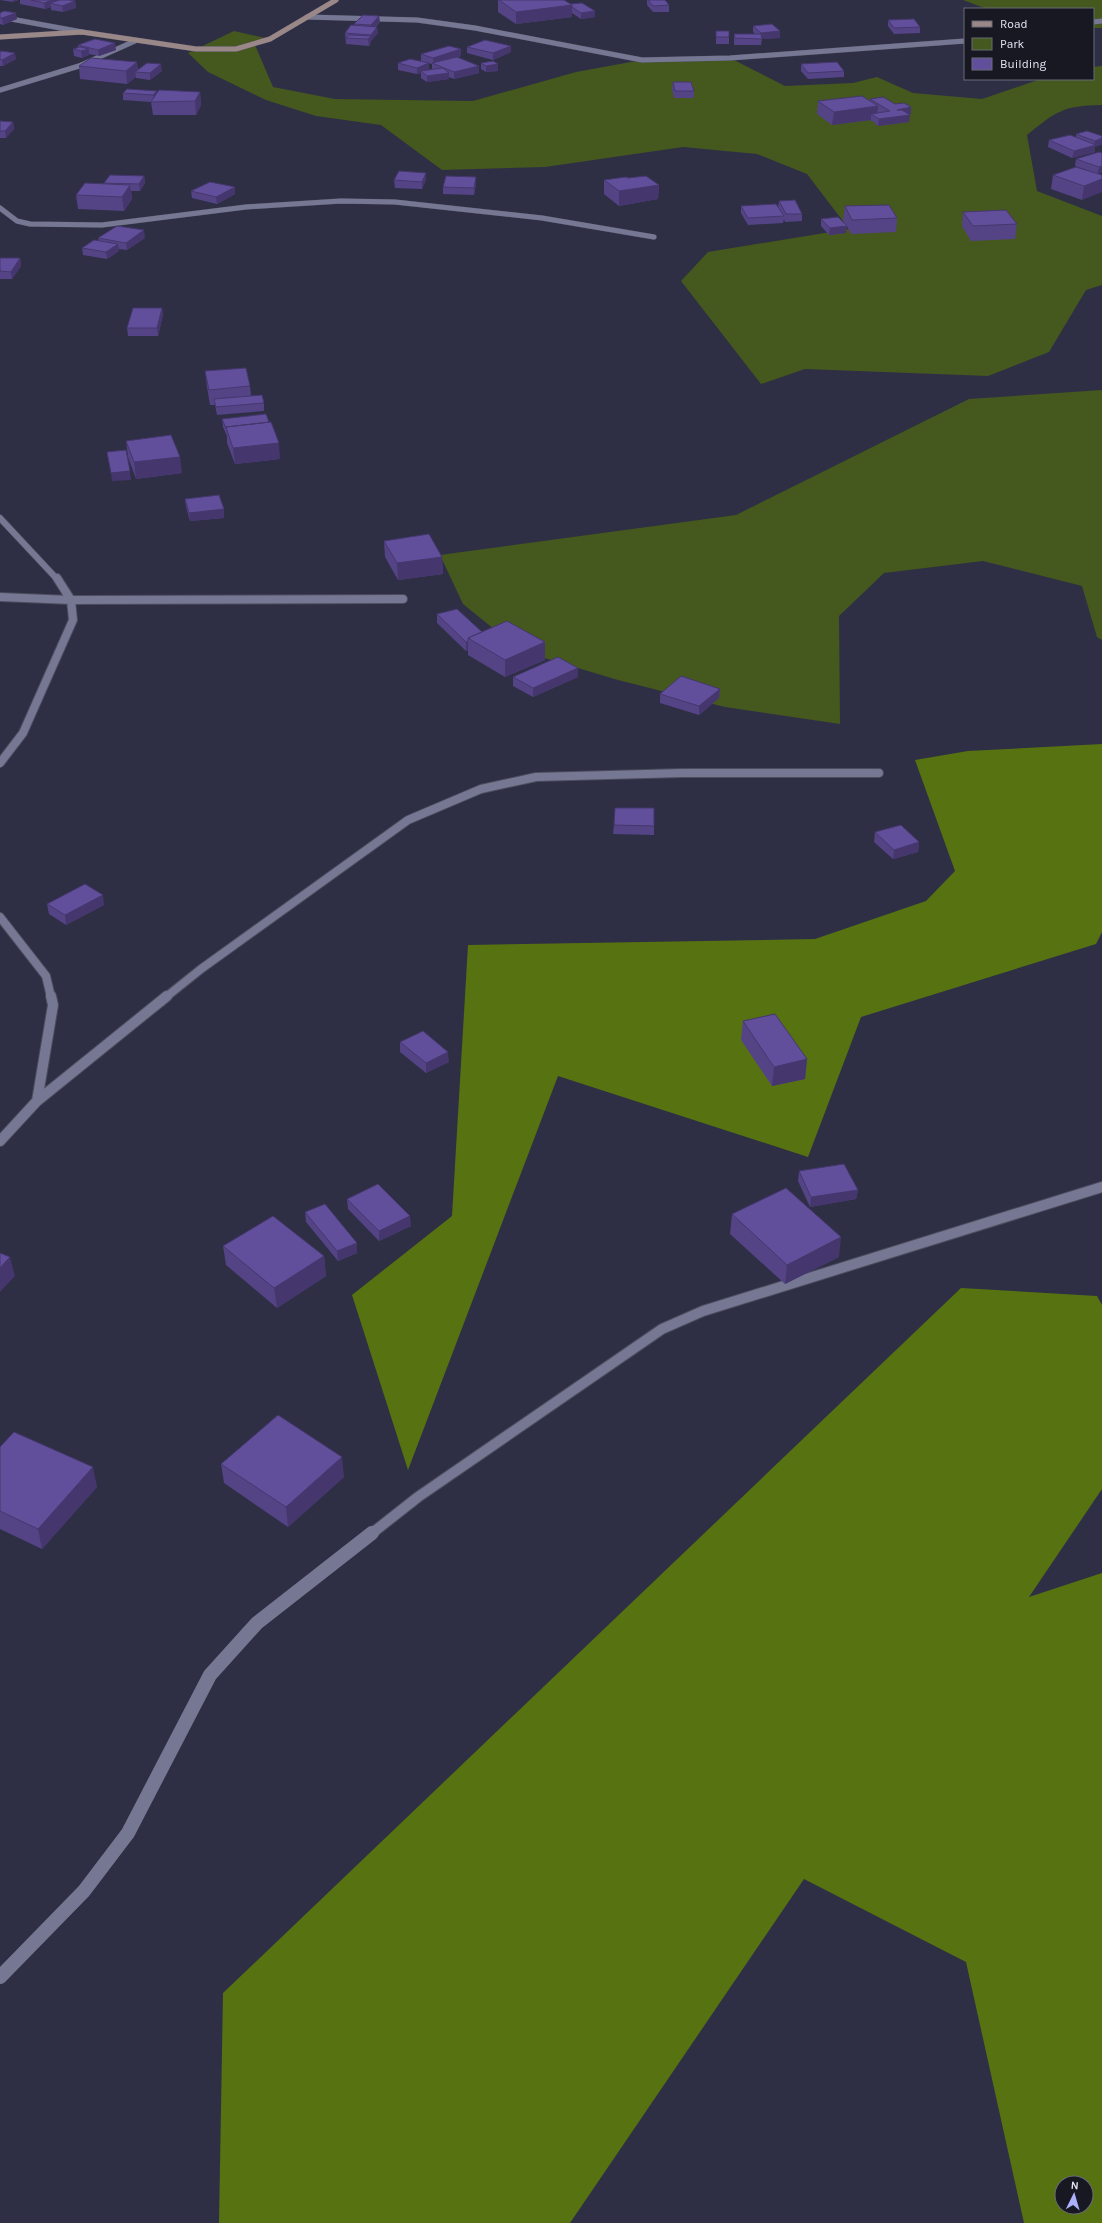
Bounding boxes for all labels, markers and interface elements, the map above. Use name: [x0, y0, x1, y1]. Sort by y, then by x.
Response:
legend: [964, 8, 1094, 80]
text: Road: [1000, 17, 1028, 31]
text: Park: [1000, 37, 1025, 51]
text: Building: [1000, 57, 1047, 71]
north arrow: [1054, 2175, 1094, 2215]
text: N: [1070, 2179, 1079, 2192]

